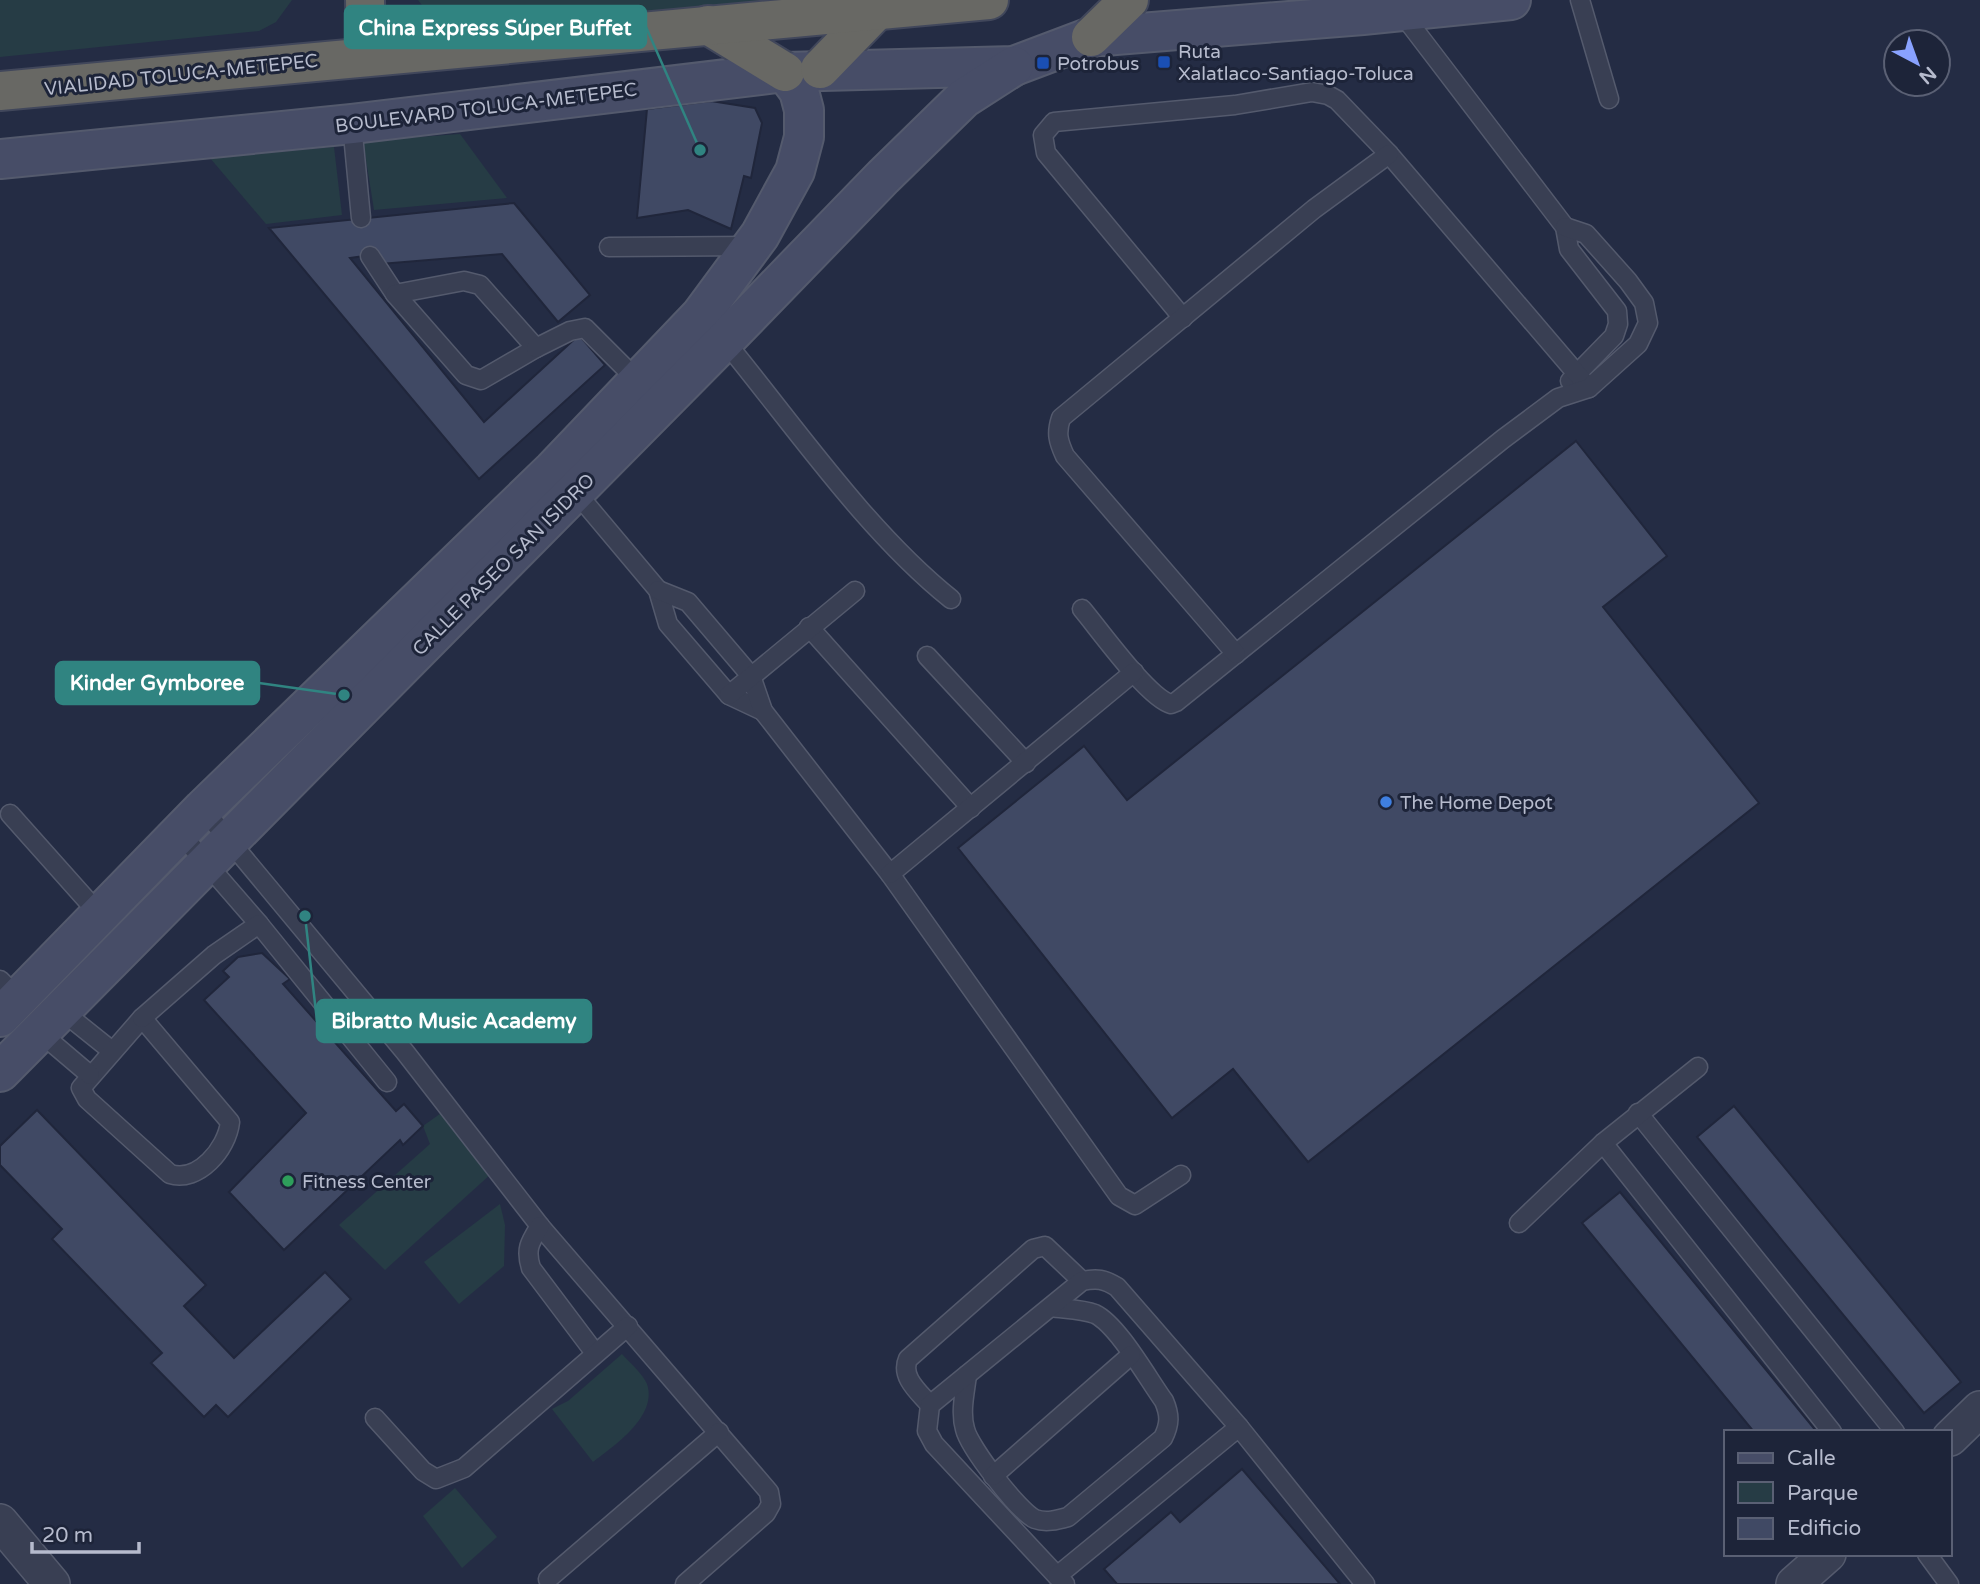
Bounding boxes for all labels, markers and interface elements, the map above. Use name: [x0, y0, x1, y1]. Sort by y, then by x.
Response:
callout: China Express Súper Buffet: [345, 6, 646, 48]
text: China Express Súper Buffet: [359, 16, 631, 41]
north arrow: [1882, 28, 1952, 98]
place label: Ruta Xalatlaco-Santiago-Toluca: [1178, 41, 1414, 85]
street label: VIALIDAD TOLUCA-METEPEC: [43, 50, 319, 100]
place label: Potrobus: [1057, 53, 1139, 75]
marker: Ruta Xalatlaco-Santiago-Toluca: [1156, 54, 1172, 70]
marker: Potrobus: [1035, 55, 1051, 71]
text: N: [1915, 62, 1940, 88]
street label: BOULEVARD TOLUCA-METEPEC: [334, 79, 638, 137]
street label: CALLE PASEO SAN ISIDRO: [408, 469, 599, 660]
callout: Kinder Gymboree: [56, 662, 259, 704]
text: Kinder Gymboree: [70, 671, 244, 696]
place label: The Home Depot: [1400, 792, 1553, 814]
marker: The Home Depot: [1378, 794, 1394, 810]
callout: Bibratto Music Academy: [317, 1000, 591, 1042]
text: Bibratto Music Academy: [331, 1009, 577, 1034]
place label: Fitness Center: [302, 1171, 432, 1193]
marker: Fitness Center: [280, 1173, 296, 1189]
legend: [1724, 1430, 1952, 1556]
text: Calle: [1787, 1446, 1836, 1471]
text: Parque: [1787, 1481, 1858, 1506]
scale bar: [32, 1510, 138, 1554]
text: Edificio: [1787, 1516, 1861, 1541]
text: 20 m: [42, 1523, 93, 1548]

